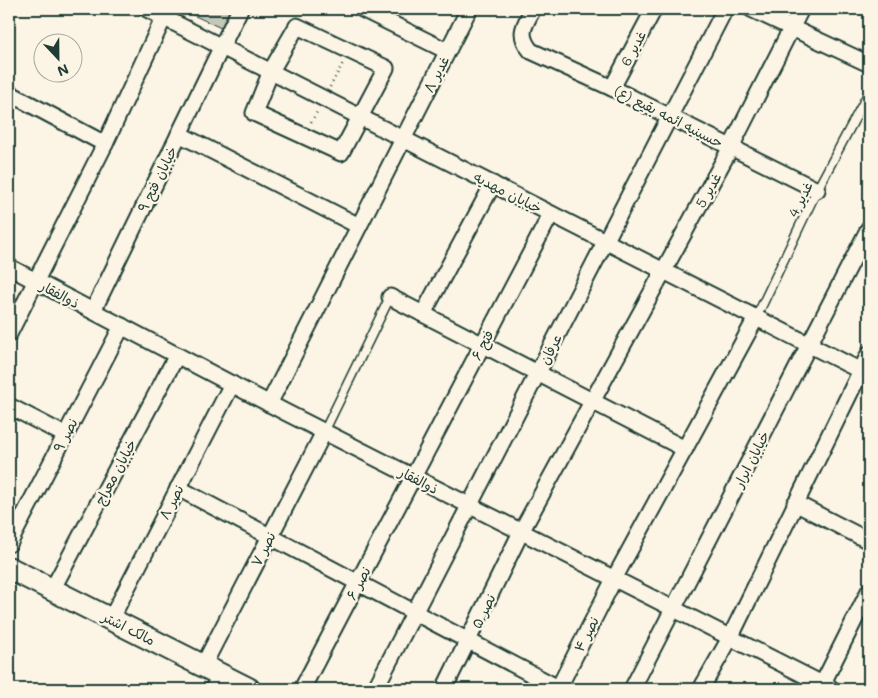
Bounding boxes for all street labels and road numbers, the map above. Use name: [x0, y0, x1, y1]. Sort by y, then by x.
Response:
street label: غدیر 6: [616, 27, 650, 69]
street label: غدیر ۸: [419, 52, 453, 96]
street label: حسینیه ائمه بقیع (ع): [611, 80, 726, 153]
street label: خیابان فتح ۹: [133, 143, 182, 216]
street label: خیابان مهدیه: [471, 167, 545, 217]
street label: غدیر 5: [691, 169, 725, 211]
street label: غدیر 4: [783, 178, 817, 220]
street label: ذوالفقار: [36, 275, 83, 312]
street label: فتح ۶: [466, 327, 499, 364]
street label: عرفان: [534, 330, 566, 368]
street label: نصر ۹: [48, 415, 82, 455]
street label: خیابان ابرار: [728, 427, 773, 492]
street label: خیابان معراج: [90, 436, 141, 509]
street label: ذوالفقار: [395, 462, 442, 498]
street label: نصر ۸: [154, 481, 188, 523]
street label: نصر ۷: [246, 528, 280, 570]
street label: نصر ۶: [341, 563, 375, 603]
street label: نصر ۵: [466, 590, 500, 632]
street label: مالک اشتر: [98, 606, 159, 649]
street label: نصر ۴: [569, 613, 603, 655]

